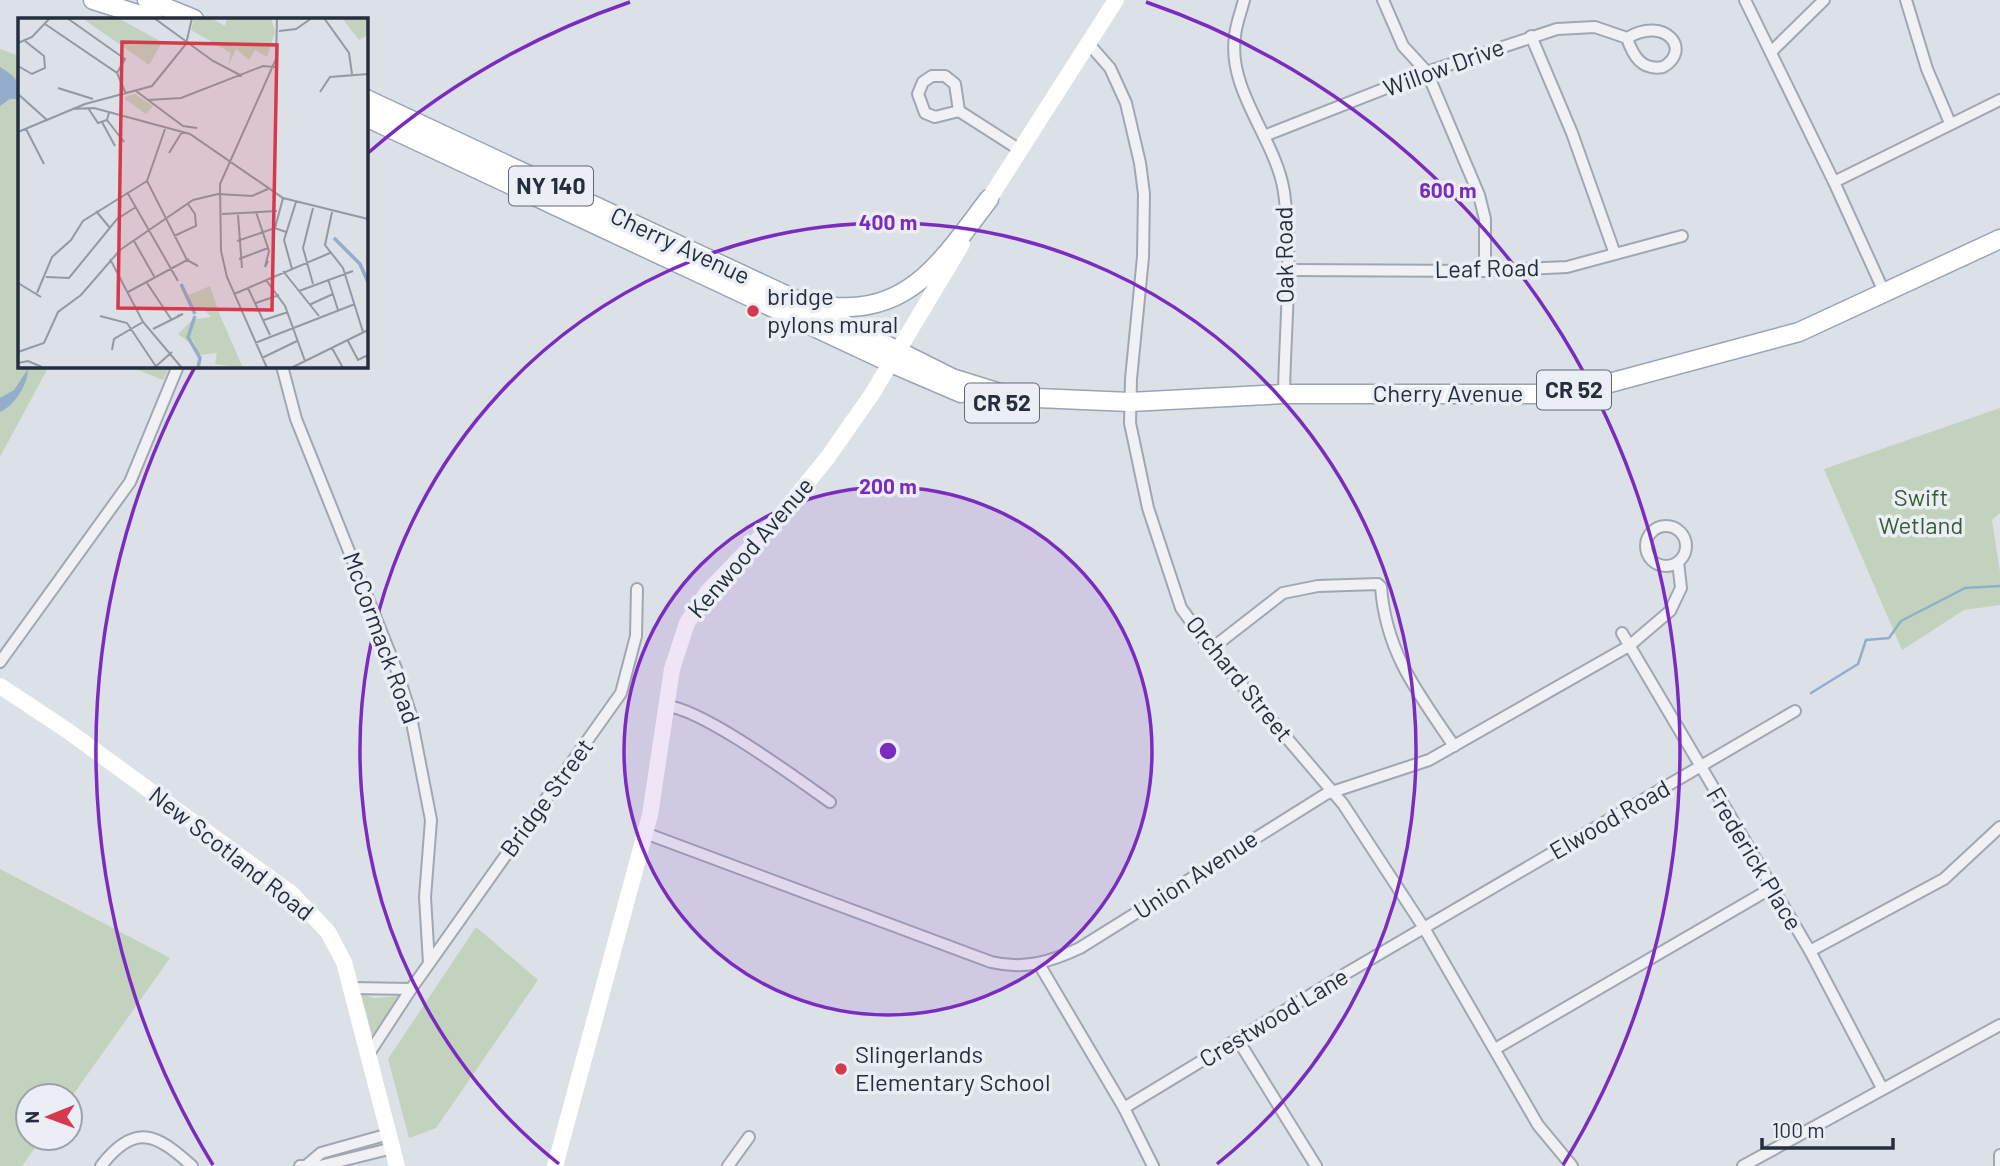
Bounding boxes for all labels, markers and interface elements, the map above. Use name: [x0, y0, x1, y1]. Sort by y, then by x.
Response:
inset map: [18, 18, 368, 368]
street label: Willow Drive: [1379, 31, 1508, 102]
road number: NY 140: [509, 167, 593, 206]
text: 600 m: [1420, 177, 1476, 202]
street label: Cherry Avenue: [606, 200, 755, 290]
street label: Oak Road: [1268, 206, 1299, 304]
text: 400 m: [859, 209, 917, 234]
street label: Leaf Road: [1434, 252, 1540, 283]
place label: bridge pylons mural: [767, 281, 898, 338]
marker: bridge pylons mural: [745, 303, 761, 319]
road number: CR 52: [1537, 370, 1611, 410]
street label: Cherry Avenue: [1373, 378, 1523, 407]
road number: CR 52: [965, 384, 1039, 422]
street label: Kenwood Avenue: [681, 471, 819, 623]
text: 200 m: [859, 473, 917, 498]
park label: Swift Wetland: [1879, 482, 1963, 539]
street label: McCormack Road: [338, 548, 427, 727]
street label: Orchard Street: [1181, 609, 1300, 747]
street label: Bridge Street: [493, 732, 598, 862]
centre of rings: [876, 739, 900, 763]
street label: Elwood Road: [1544, 773, 1675, 865]
street label: New Scotland Road: [144, 780, 320, 926]
street label: Frederick Place: [1701, 781, 1809, 935]
street label: Union Avenue: [1128, 823, 1263, 924]
street label: Crestwood Lane: [1194, 961, 1353, 1073]
place label: Slingerlands Elementary School: [855, 1039, 1050, 1096]
marker: Slingerlands Elementary School: [833, 1061, 849, 1077]
north arrow: [14, 1082, 84, 1152]
scale bar: [1762, 1106, 1893, 1150]
text: N: [20, 1111, 43, 1124]
text: 100 m: [1772, 1117, 1825, 1142]

